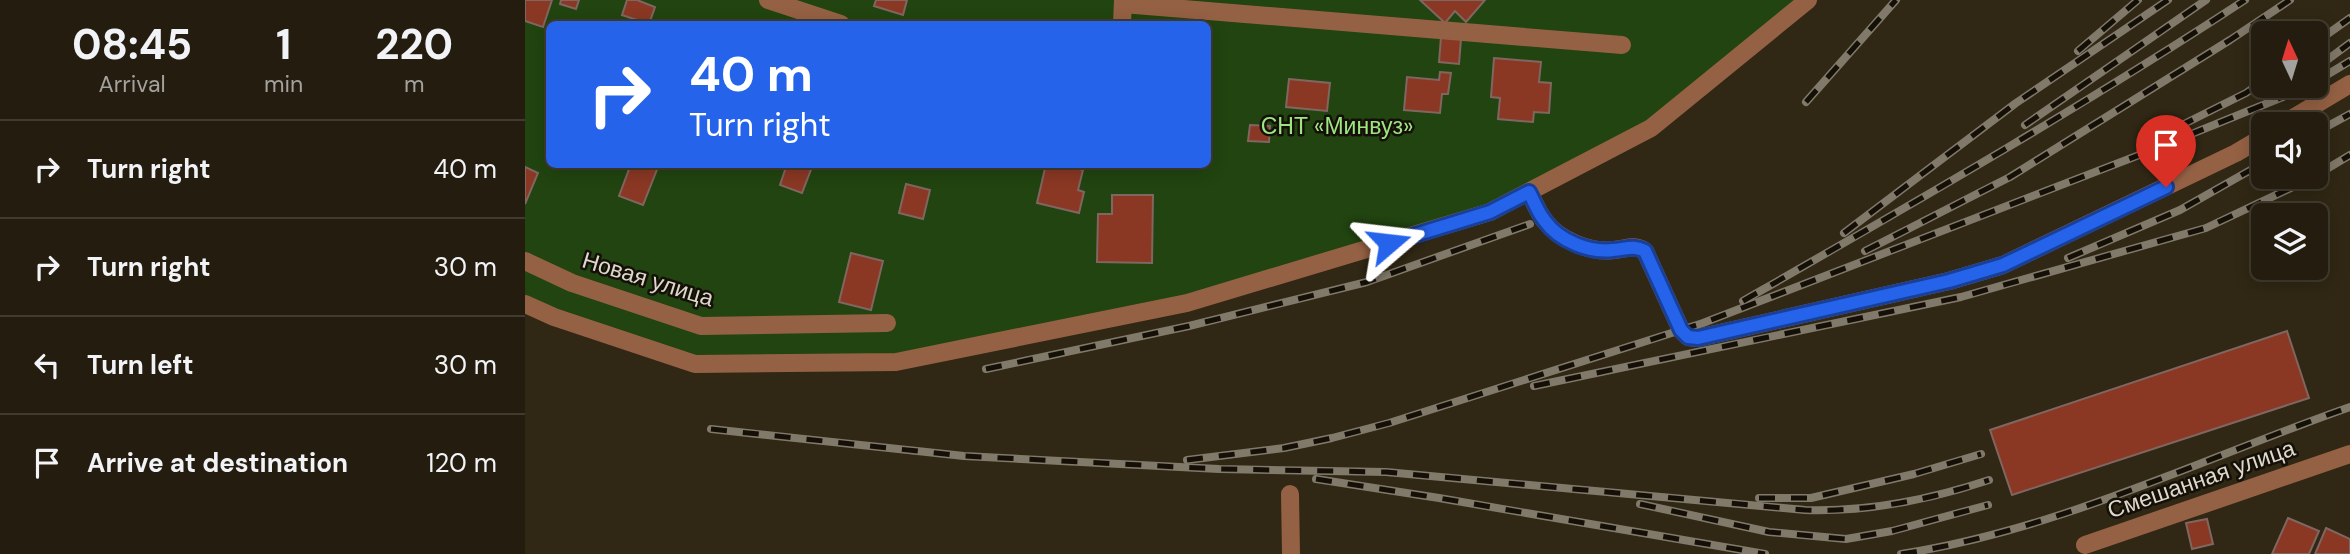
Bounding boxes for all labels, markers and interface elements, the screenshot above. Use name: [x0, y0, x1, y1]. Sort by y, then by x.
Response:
text: 08:45: [72, 17, 192, 72]
text: 1: [276, 17, 291, 72]
text: 220: [375, 17, 453, 72]
north arrow: [2251, 21, 2327, 98]
map controls: [2251, 21, 2328, 280]
text: 40 m: [689, 42, 813, 106]
icon: right: [574, 49, 665, 140]
text: Arrival: [99, 69, 166, 99]
text: min: [264, 69, 303, 99]
text: m: [404, 69, 424, 99]
text: Turn right: [689, 104, 831, 146]
park label: СНТ «Минвуз»: [1261, 111, 1413, 141]
button: sound: [2251, 112, 2328, 189]
pin: [2136, 115, 2196, 187]
icon: arrive: [2147, 126, 2185, 164]
icon: right: [28, 150, 66, 188]
text: Turn right: [87, 152, 211, 186]
text: 40 m: [433, 152, 497, 186]
button: layers: [2251, 203, 2328, 280]
position arrow: [1352, 206, 1426, 280]
street label: Новая улица: [579, 245, 718, 313]
icon: right: [28, 248, 66, 286]
text: Turn right: [87, 250, 211, 284]
text: 30 m: [434, 250, 497, 284]
icon: left: [28, 346, 66, 384]
text: Turn left: [87, 348, 194, 382]
text: 30 m: [434, 348, 497, 382]
street label: Смешанная улица: [2103, 433, 2299, 525]
icon: arrive: [28, 444, 66, 482]
text: Arrive at destination: [87, 446, 348, 480]
text: 120 m: [426, 446, 497, 480]

